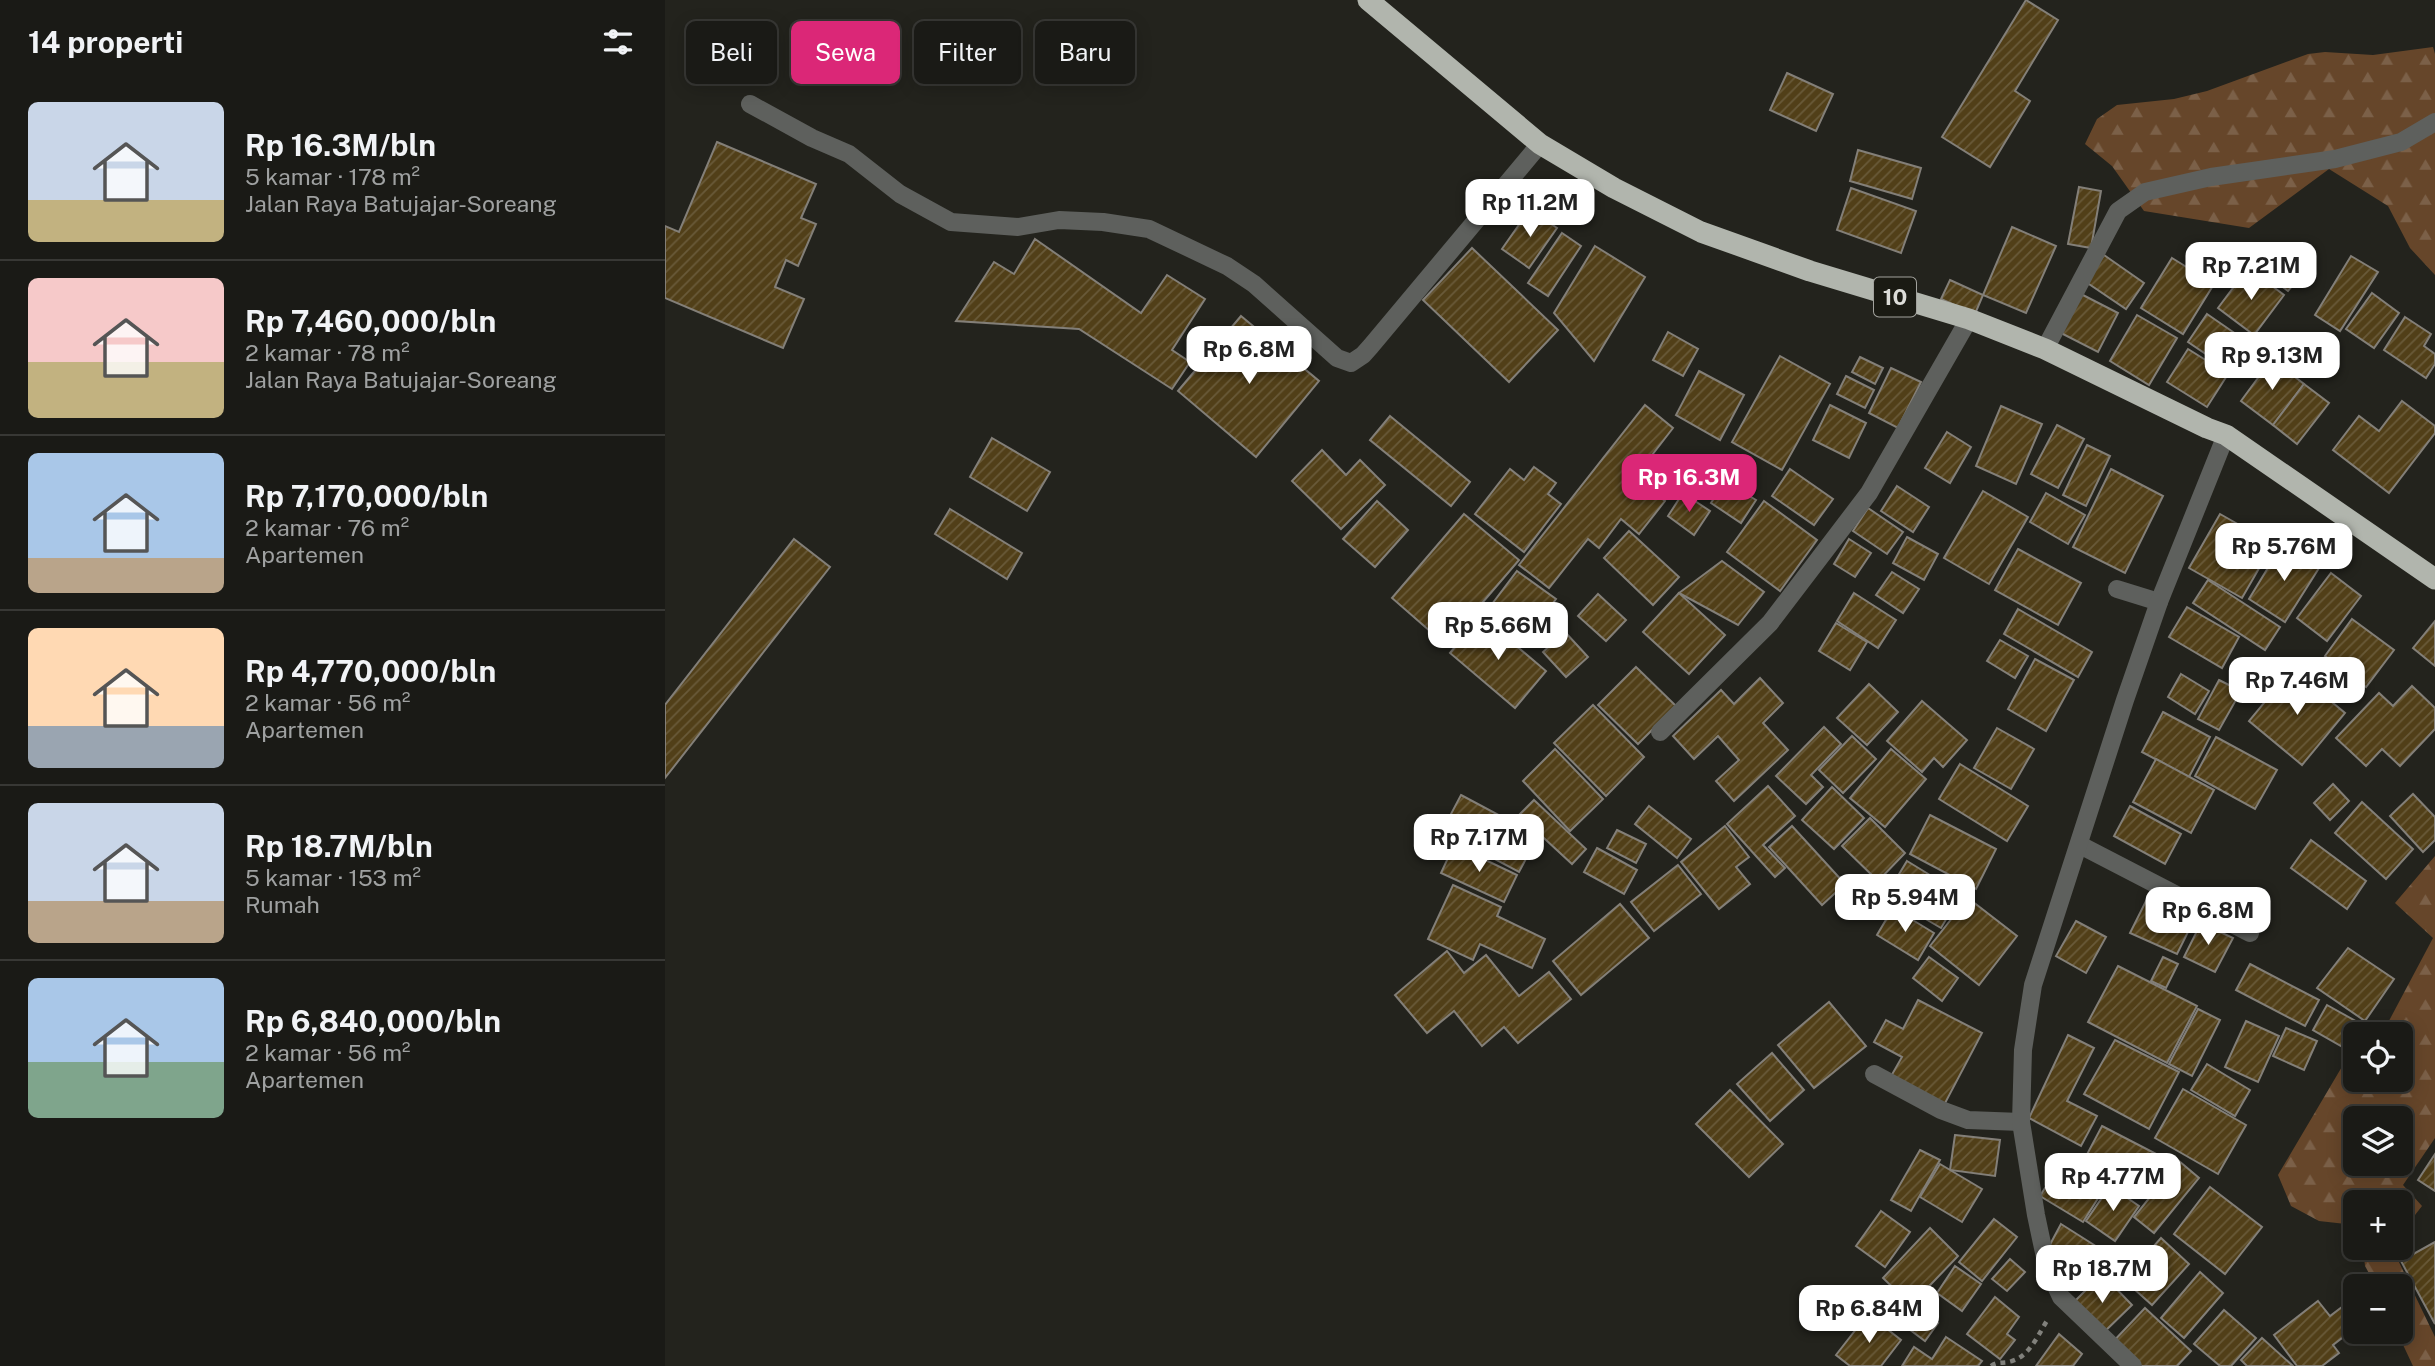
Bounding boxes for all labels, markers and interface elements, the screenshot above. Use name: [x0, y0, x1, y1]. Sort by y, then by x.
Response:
chip: Beli: [686, 21, 777, 84]
chip: Sewa: [791, 21, 900, 84]
chip: Filter: [914, 21, 1021, 84]
chip: Baru: [1035, 21, 1135, 84]
icon: filters: [599, 23, 637, 61]
text: 14 properti: [28, 24, 183, 60]
text: Rp 16.3M/bln: [245, 127, 436, 163]
icon: home: [84, 130, 168, 214]
text: 5 kamar · 178 m²: [245, 163, 420, 190]
pin: Rp 11.2M: [1458, 180, 1602, 239]
text: Rp 11.2M: [1481, 188, 1579, 215]
text: Jalan Raya Batujajar-Soreang: [245, 190, 557, 217]
pin: Rp 7.21M: [2179, 243, 2323, 302]
text: Rp 7.21M: [2201, 251, 2301, 278]
road number: 10: [1874, 278, 1916, 316]
text: Rp 7,460,000/bln: [245, 303, 496, 339]
icon: home: [84, 306, 168, 390]
pin: Rp 6.8M: [1184, 326, 1314, 386]
pin: Rp 9.13M: [2200, 332, 2344, 392]
text: Rp 6.8M: [1203, 335, 1295, 362]
text: 2 kamar · 78 m²: [245, 339, 410, 366]
text: Rp 9.13M: [2221, 341, 2323, 368]
text: Jalan Raya Batujajar-Soreang: [245, 366, 557, 393]
pin: Rp 16.3M: [1617, 454, 1761, 514]
text: Rp 16.3M: [1638, 463, 1740, 490]
text: Rp 7,170,000/bln: [245, 478, 488, 514]
icon: home: [84, 481, 168, 565]
text: 2 kamar · 76 m²: [245, 514, 409, 541]
pin: Rp 5.76M: [2212, 524, 2356, 583]
text: Rp 5.76M: [2231, 532, 2337, 559]
text: Apartemen: [245, 541, 364, 568]
pin: Rp 5.66M: [1426, 602, 1570, 662]
text: Rp 5.66M: [1444, 611, 1552, 638]
text: Rp 4,770,000/bln: [245, 653, 496, 689]
icon: home: [84, 656, 168, 740]
pin: Rp 7.46M: [2225, 658, 2369, 717]
text: Rp 7.46M: [2245, 666, 2349, 693]
text: 2 kamar · 56 m²: [245, 689, 410, 716]
text: Apartemen: [245, 716, 364, 743]
pin: Rp 7.17M: [1407, 814, 1551, 874]
text: Rp 7.17M: [1430, 823, 1528, 850]
text: Rp 18.7M/bln: [245, 828, 433, 864]
icon: home: [84, 831, 168, 915]
text: 5 kamar · 153 m²: [245, 864, 421, 891]
pin: Rp 5.94M: [1833, 874, 1977, 934]
text: Rp 5.94M: [1851, 883, 1959, 910]
pin: Rp 6.8M: [2143, 888, 2273, 947]
text: Rumah: [245, 891, 320, 918]
text: Rp 6.8M: [2162, 896, 2254, 923]
text: Rp 6,840,000/bln: [245, 1003, 501, 1039]
icon: home: [84, 1006, 168, 1090]
map controls: [2343, 1022, 2413, 1344]
button: locate: [2343, 1022, 2413, 1092]
text: 2 kamar · 56 m²: [245, 1039, 410, 1066]
text: Apartemen: [245, 1066, 364, 1093]
button: layers: [2343, 1106, 2413, 1176]
pin: Rp 4.77M: [2041, 1154, 2185, 1213]
text: Rp 4.77M: [2061, 1162, 2165, 1189]
button: +: [2343, 1190, 2413, 1260]
pin: Rp 18.7M: [2030, 1246, 2174, 1305]
text: Rp 18.7M: [2052, 1254, 2152, 1281]
button: −: [2343, 1274, 2413, 1344]
pin: Rp 6.84M: [1797, 1286, 1941, 1345]
text: Rp 6.84M: [1815, 1294, 1923, 1321]

